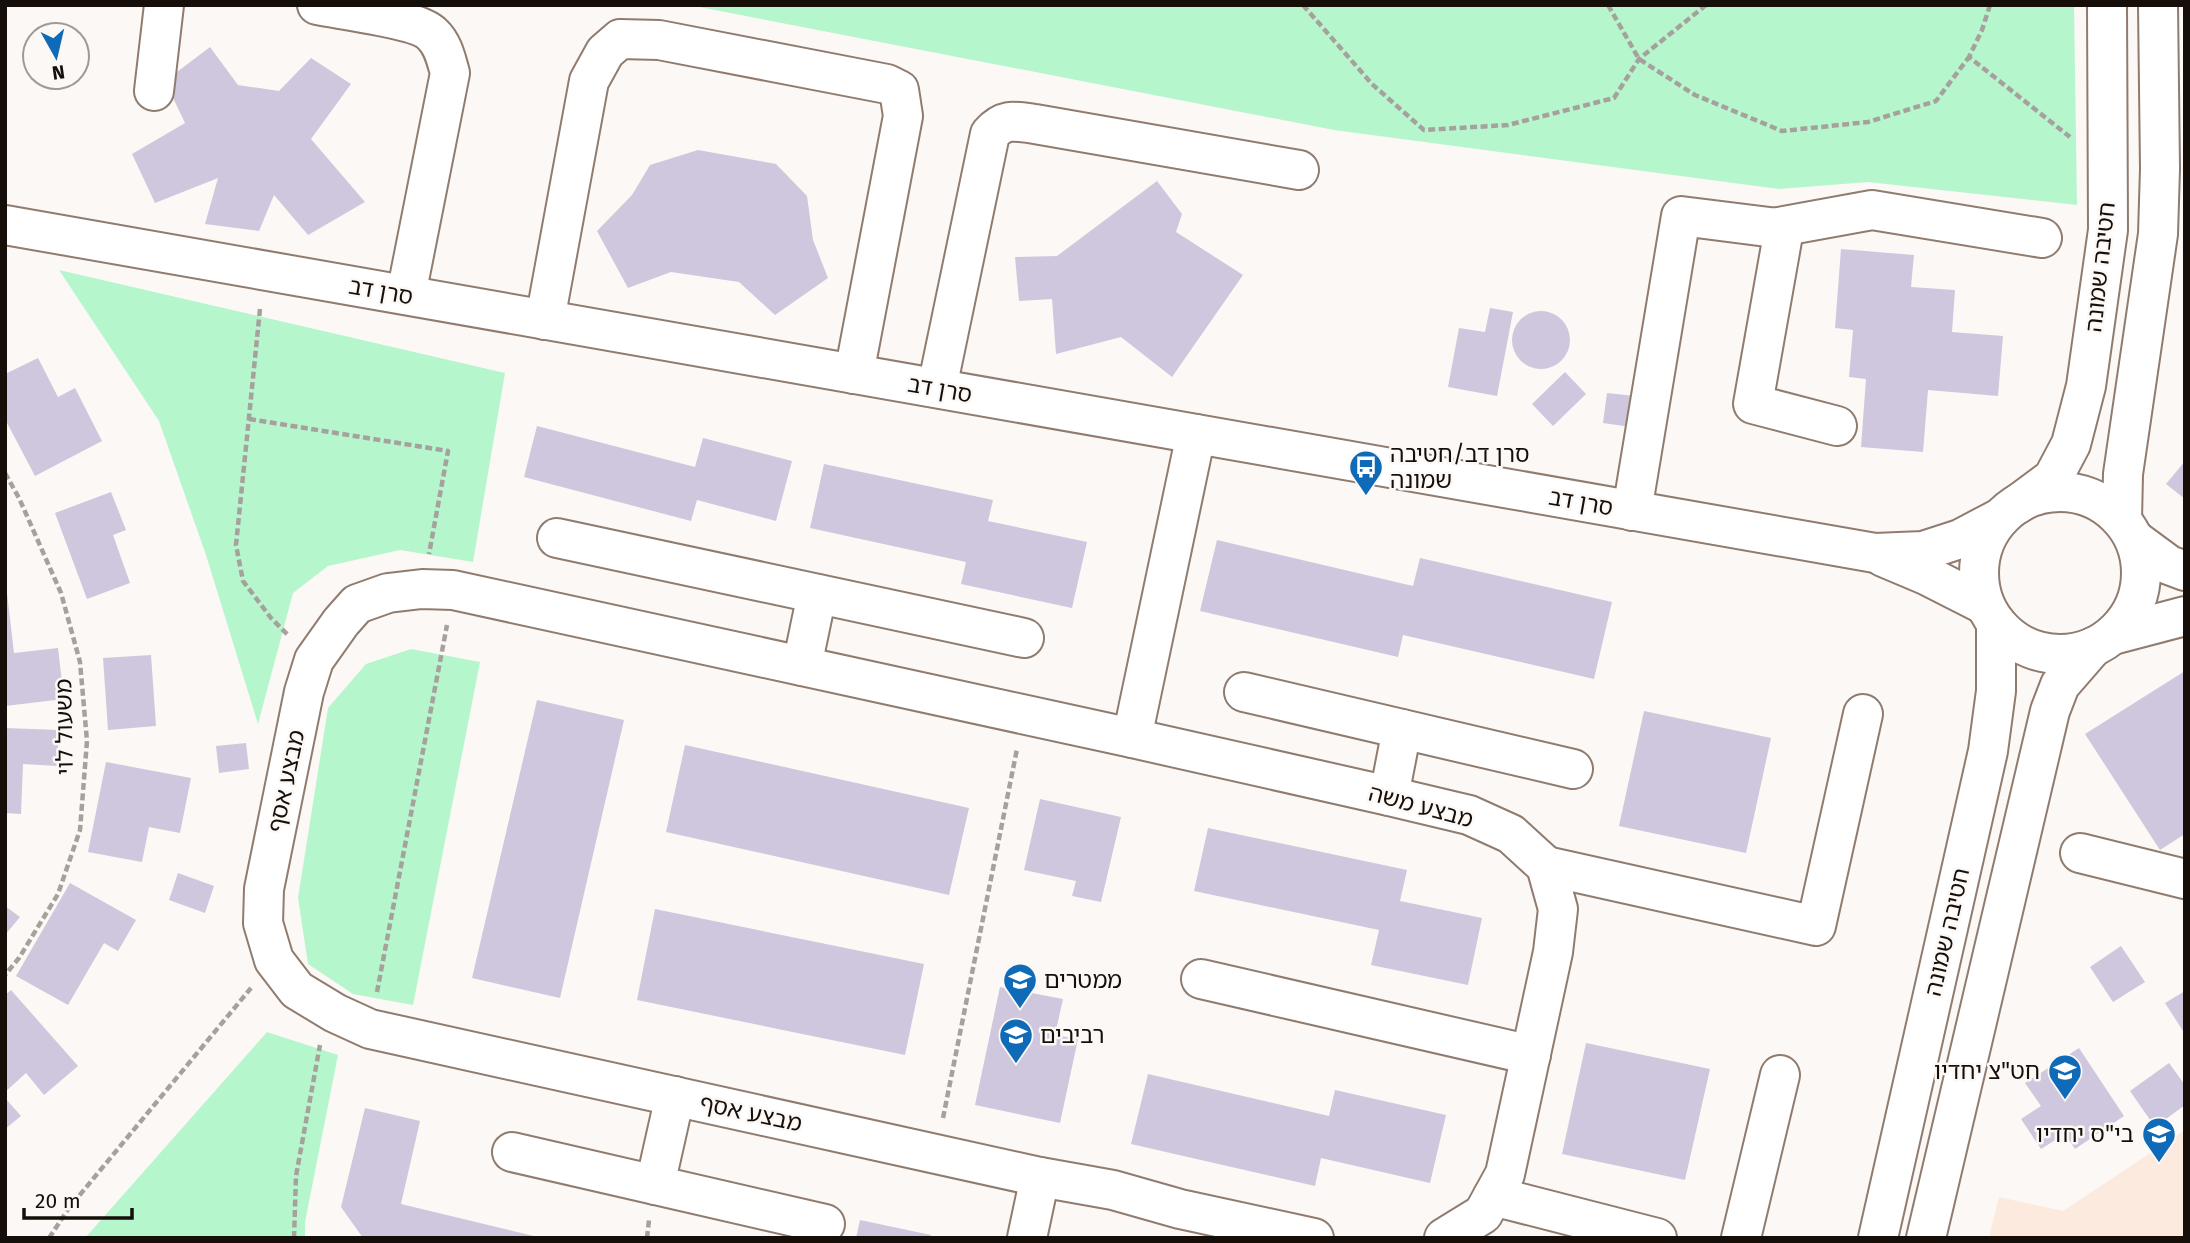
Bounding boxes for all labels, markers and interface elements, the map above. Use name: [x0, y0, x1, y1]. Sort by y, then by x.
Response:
north arrow: [21, 21, 91, 91]
text: N: [50, 60, 66, 85]
street label: חטיבה שמונה: [2079, 200, 2121, 334]
street label: סרן דב: [347, 272, 415, 310]
street label: סרן דב: [906, 370, 974, 408]
place label: סרן דב/חטיבה שמונה: [1390, 440, 1530, 494]
bus stop icon: סרן דב/חטיבה שמונה: [1347, 448, 1385, 497]
street label: סרן דב: [1547, 483, 1615, 521]
street label: משעול לוי: [49, 679, 79, 775]
street label: מבצע אסף: [262, 727, 310, 835]
street label: מבצע משה: [1366, 779, 1476, 833]
street label: חטיבה שמונה: [1919, 865, 1975, 999]
school or university icon: ממטרים: [1001, 961, 1039, 1010]
place label: ממטרים: [1044, 966, 1122, 994]
school or university icon: רביבים: [997, 1016, 1035, 1065]
place label: רביבים: [1040, 1021, 1105, 1049]
school or university icon: חט"צ יחדיו: [2046, 1052, 2084, 1101]
place label: חט"צ יחדיו: [1934, 1057, 2040, 1085]
street label: מבצע אסף: [697, 1089, 805, 1137]
school or university icon: בי"ס יחדיו: [2140, 1115, 2178, 1164]
place label: בי"ס יחדיו: [2036, 1120, 2134, 1148]
scale bar: [24, 1176, 133, 1220]
text: 20 m: [35, 1188, 81, 1214]

